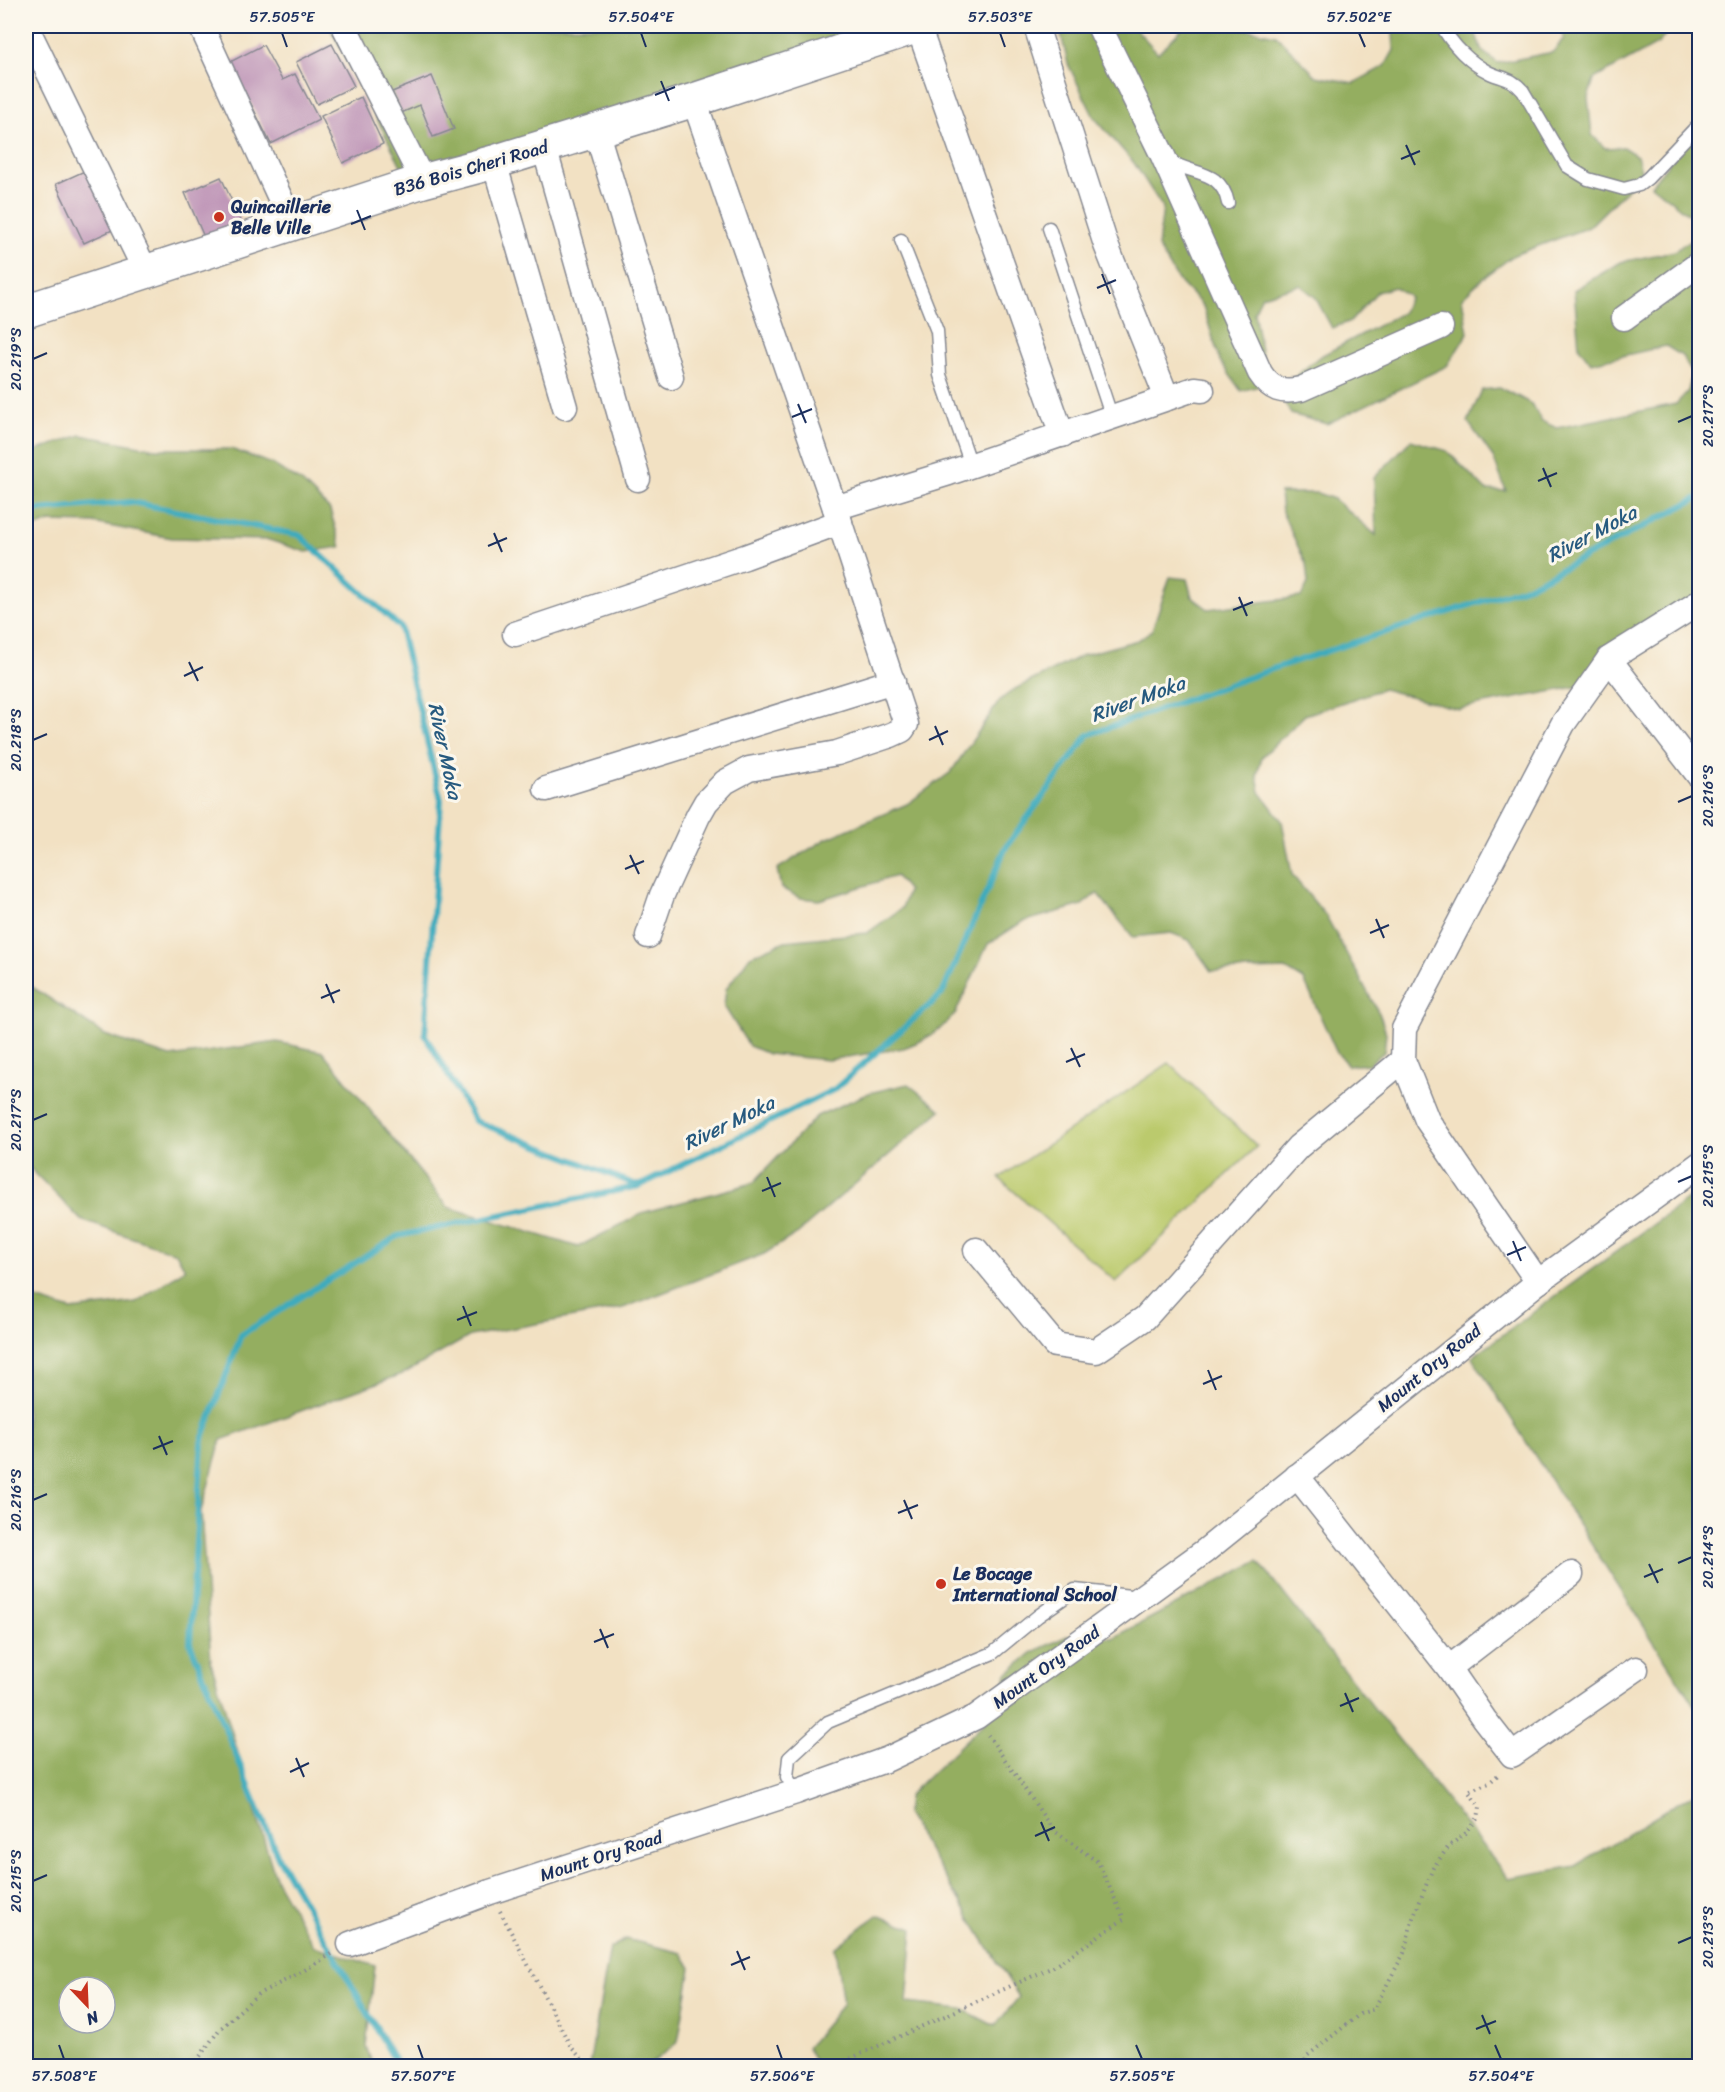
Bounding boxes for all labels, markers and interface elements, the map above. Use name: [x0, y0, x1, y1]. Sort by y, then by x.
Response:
text: 57.505°E: [250, 4, 316, 30]
text: 57.504°E: [608, 4, 675, 30]
text: 57.503°E: [968, 4, 1034, 30]
text: 57.502°E: [1327, 4, 1393, 30]
street label: B36 Bois Cheri Road: [390, 130, 553, 205]
place label: Quincaillerie Belle Ville: [231, 191, 332, 244]
marker: Quincaillerie Belle Ville: [212, 210, 226, 224]
text: 20.219°S: [3, 327, 29, 390]
text: 20.217°S: [1695, 384, 1721, 447]
water label: River Moka: [1540, 495, 1645, 573]
water label: River Moka: [1086, 665, 1192, 732]
water label: River Moka: [418, 699, 473, 805]
text: 20.218°S: [3, 708, 29, 771]
text: 20.216°S: [1695, 764, 1721, 827]
water label: River Moka: [677, 1085, 783, 1160]
text: 20.217°S: [3, 1088, 29, 1151]
text: 20.215°S: [1695, 1144, 1721, 1207]
street label: Mount Ory Road: [1369, 1315, 1490, 1421]
text: 20.216°S: [3, 1468, 29, 1531]
text: 20.214°S: [1695, 1525, 1721, 1588]
place label: Le Bocage International School: [952, 1558, 1117, 1611]
marker: Le Bocage International School: [934, 1577, 948, 1591]
street label: Mount Ory Road: [985, 1616, 1108, 1717]
street label: Mount Ory Road: [535, 1821, 668, 1891]
text: 20.215°S: [3, 1849, 29, 1912]
text: 20.213°S: [1695, 1906, 1721, 1968]
north arrow: [57, 1975, 117, 2035]
text: N: [81, 2002, 104, 2034]
text: 57.508°E: [32, 2063, 98, 2089]
text: 57.507°E: [391, 2063, 457, 2089]
text: 57.506°E: [750, 2063, 816, 2089]
text: 57.505°E: [1110, 2063, 1176, 2089]
text: 57.504°E: [1468, 2063, 1535, 2089]

